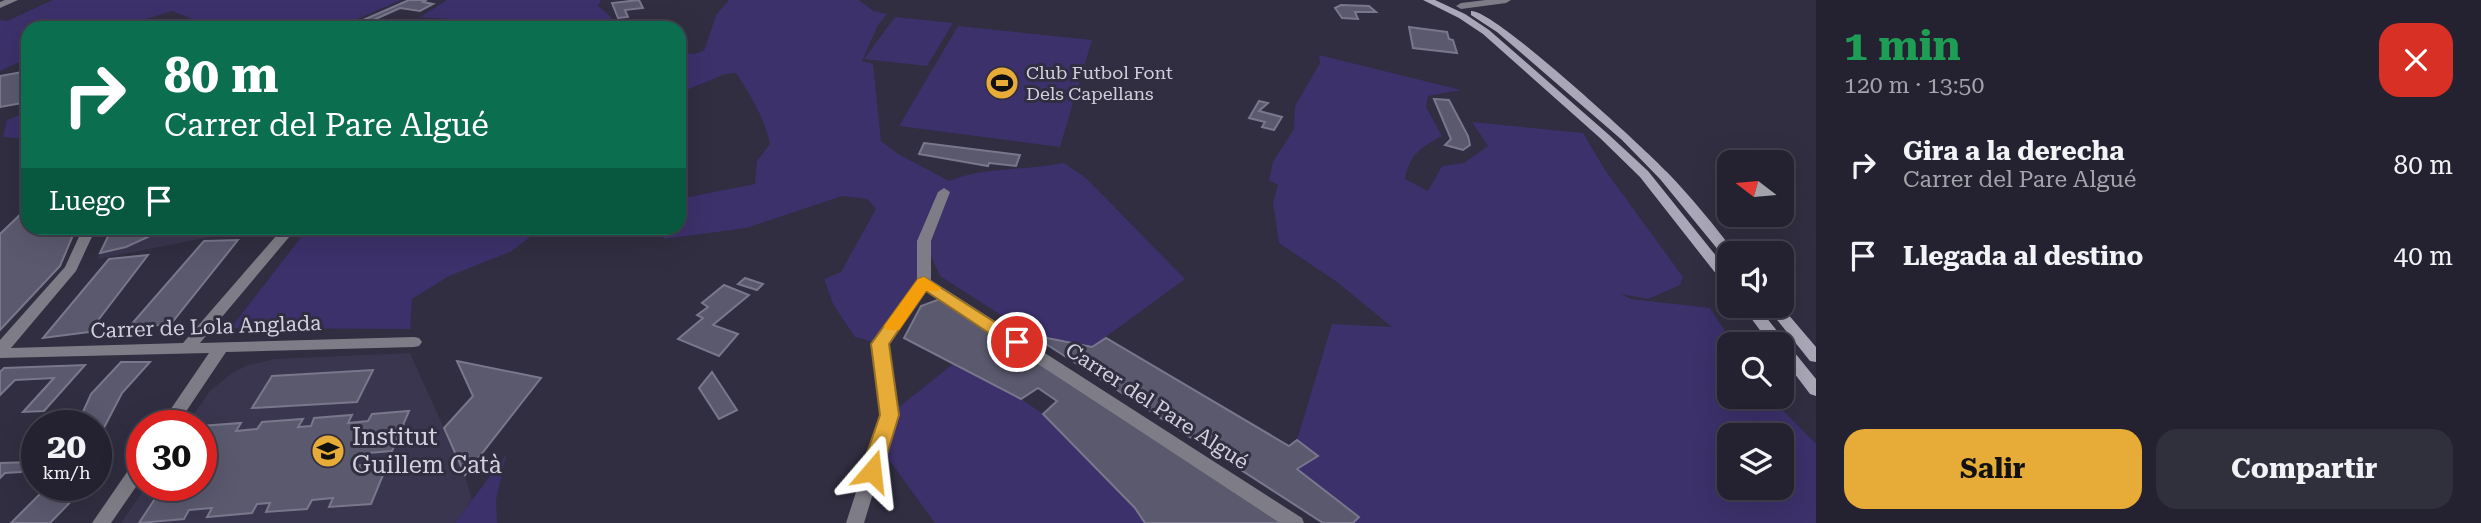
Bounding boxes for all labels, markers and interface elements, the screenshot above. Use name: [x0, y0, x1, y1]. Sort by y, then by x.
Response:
text: 1 min: [1844, 21, 1961, 70]
button: close: [2379, 23, 2453, 97]
text: 80 m: [164, 47, 279, 104]
icon: right: [49, 49, 140, 140]
place label: Club Futbol Font Dels Capellans: [1026, 62, 1173, 104]
sports icon: Club Futbol Font Dels Capellans: [983, 64, 1021, 102]
text: 120 m · 13:50: [1844, 72, 1984, 99]
text: Carrer del Pare Algué: [164, 106, 489, 144]
text: Gira a la derecha: [1903, 136, 2124, 166]
icon: right: [1844, 146, 1882, 184]
north arrow: [1717, 150, 1794, 228]
map controls: [1717, 150, 1794, 500]
text: 80 m: [2394, 150, 2453, 180]
text: Carrer del Pare Algué: [1903, 166, 2136, 193]
icon: arrive: [140, 182, 178, 220]
text: Luego: [49, 186, 126, 216]
icon: arrive: [1844, 237, 1882, 275]
button: sound: [1717, 241, 1794, 318]
text: Llegada al destino: [1903, 241, 2143, 271]
text: 40 m: [2394, 241, 2453, 271]
street label: Carrer de Lola Anglada: [90, 311, 323, 343]
pin: [987, 312, 1047, 372]
icon: arrive: [998, 323, 1036, 361]
button: search: [1717, 332, 1794, 409]
street label: Carrer del Pare Algué: [1061, 338, 1253, 474]
speed limit sign: 30: [126, 410, 217, 501]
place label: Institut Guillem Catà: [352, 423, 502, 479]
button: layers: [1717, 423, 1794, 500]
text: 20: [47, 426, 86, 467]
button: Salir: [1844, 429, 2142, 509]
button: Compartir: [2156, 429, 2453, 509]
school or university icon: Institut Guillem Catà: [309, 432, 347, 470]
position arrow: [835, 434, 909, 508]
text: km/h: [42, 462, 91, 483]

